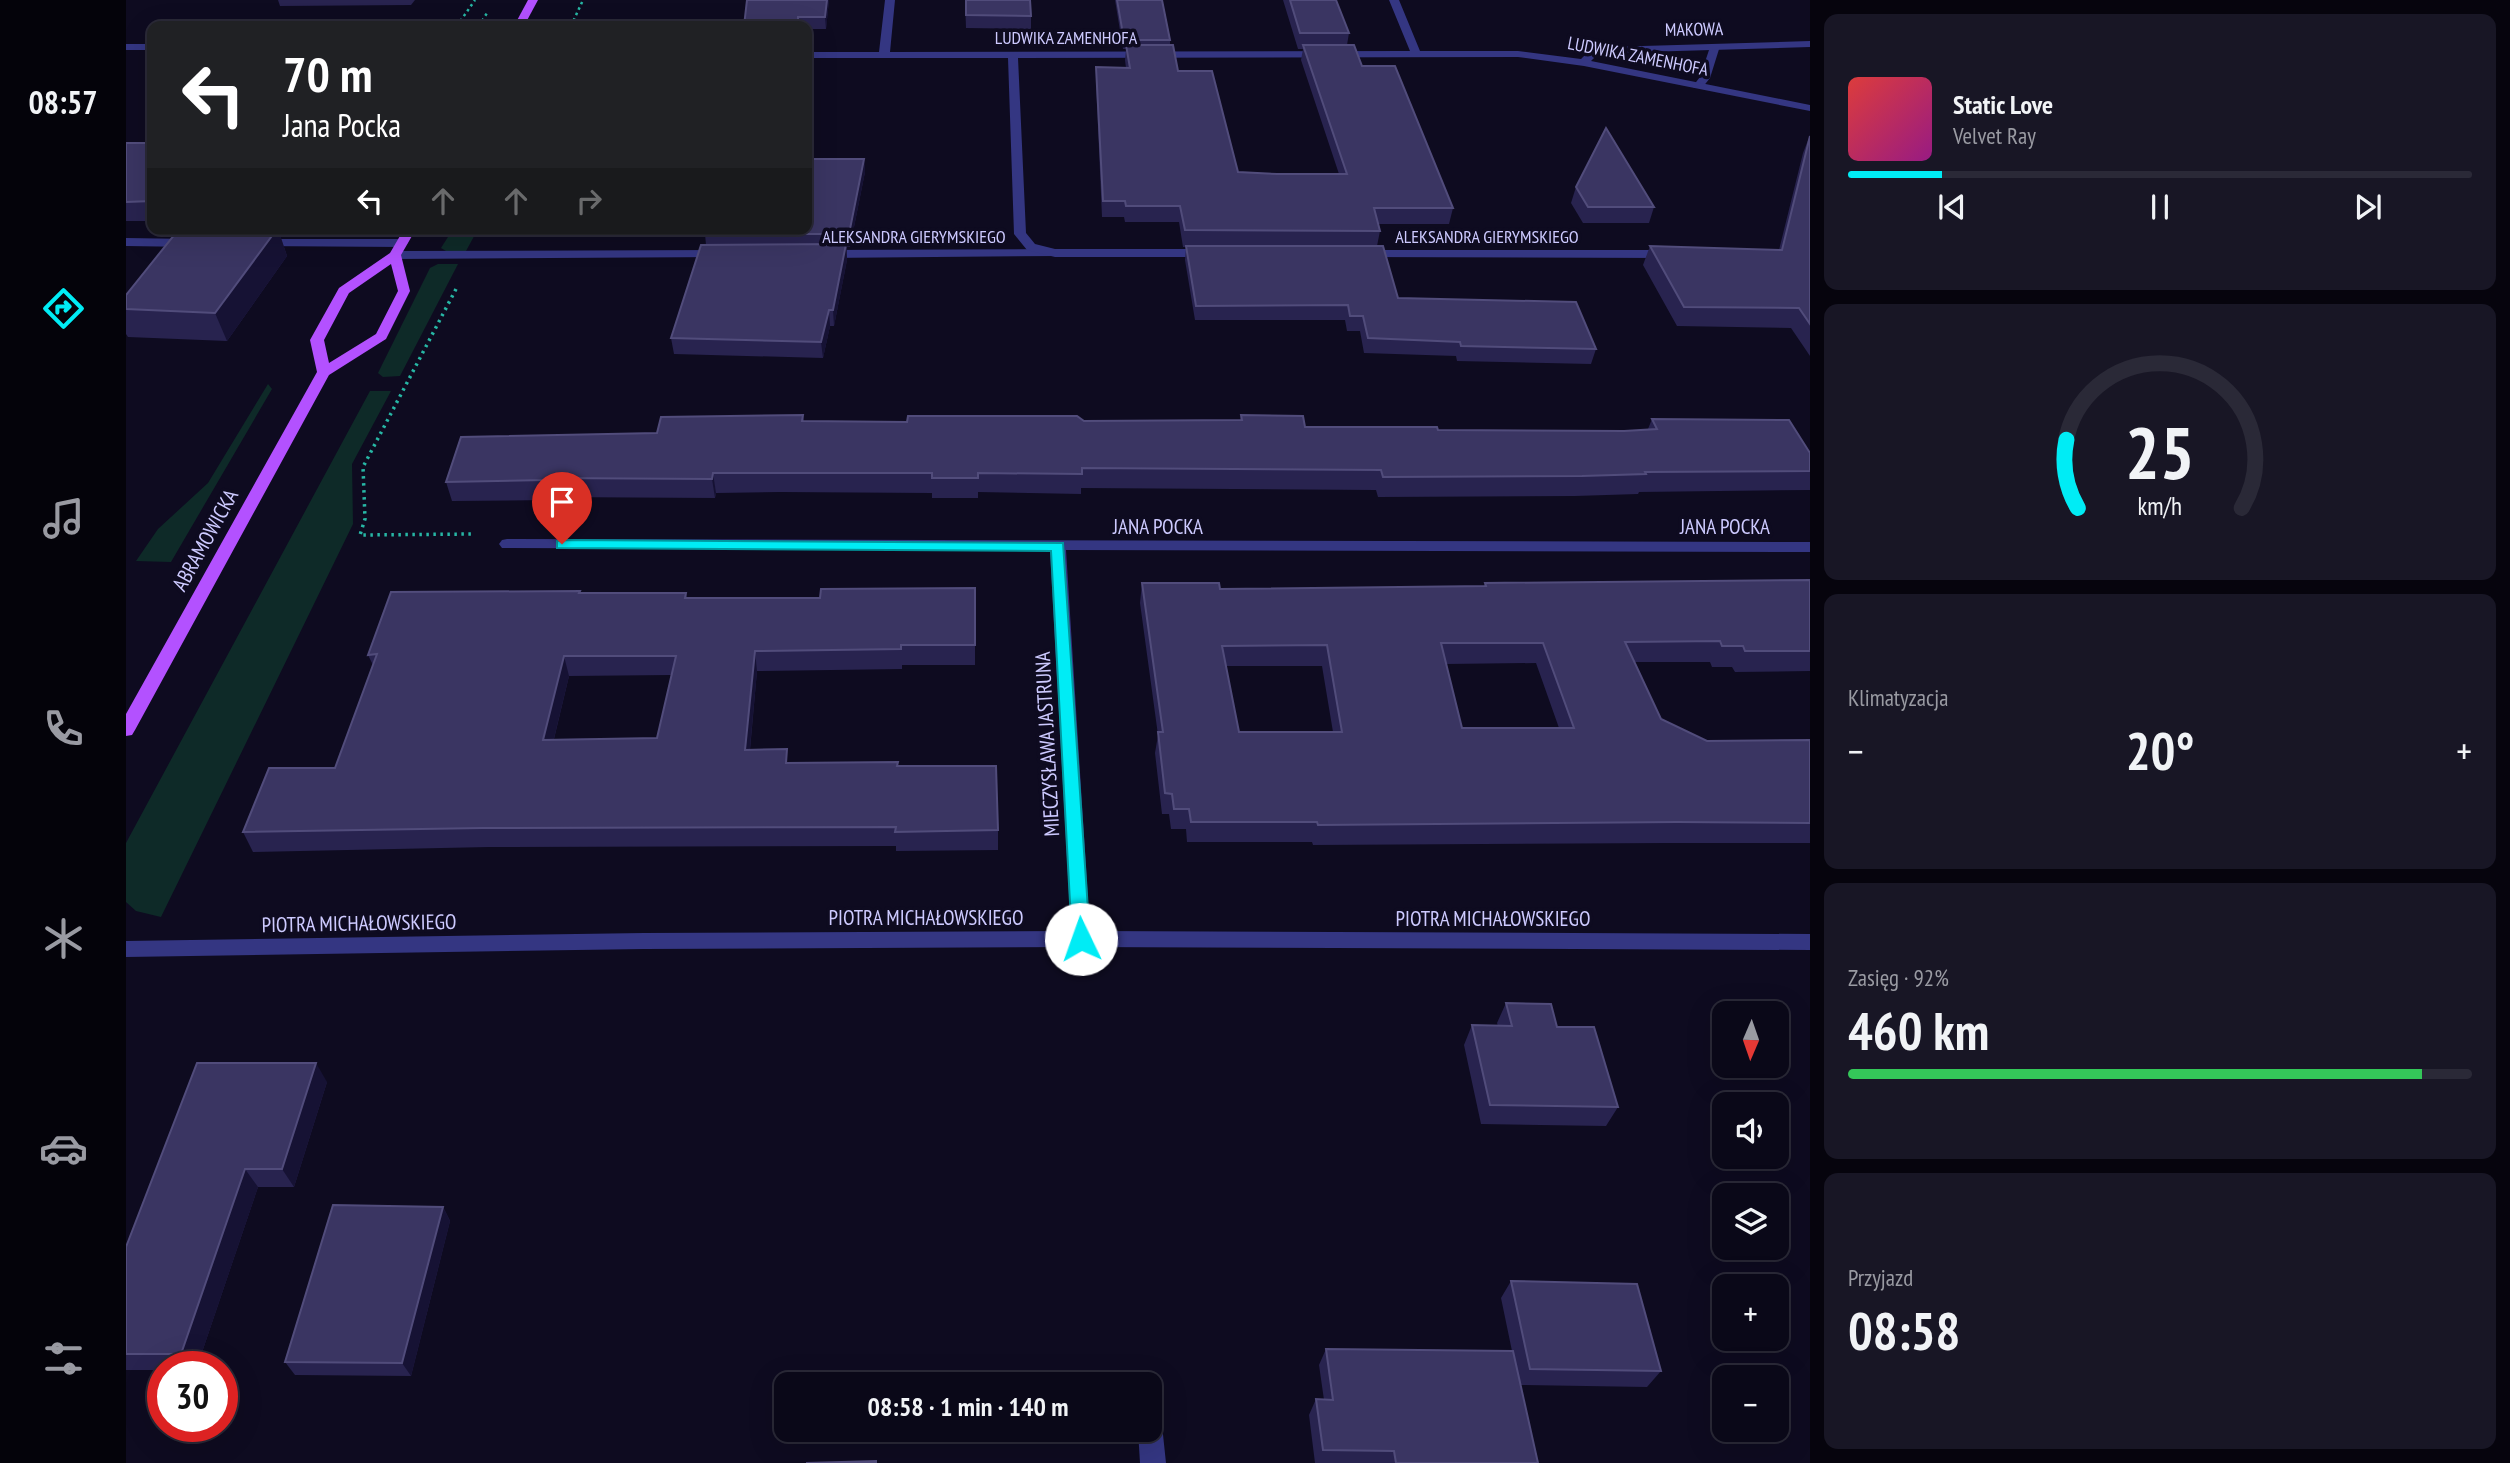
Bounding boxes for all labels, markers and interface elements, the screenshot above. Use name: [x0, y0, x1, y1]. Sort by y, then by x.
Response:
street label: MAKOWA: [1665, 17, 1724, 41]
street label: LUDWIKA ZAMENHOFA: [995, 26, 1138, 49]
street label: LUDWIKA ZAMENHOFA: [1566, 31, 1711, 81]
text: 70 m: [283, 42, 372, 106]
icon: left: [168, 49, 259, 140]
text: 08:57: [28, 81, 98, 123]
text: Static Love: [1953, 88, 2053, 121]
text: Jana Pocka: [283, 104, 401, 146]
text: Velvet Ray: [1953, 121, 2036, 150]
icon: left: [351, 182, 389, 220]
icon: ahead: [424, 182, 462, 220]
icon: ahead: [497, 182, 535, 220]
icon: right: [570, 182, 608, 220]
icon: previous: [1933, 188, 1971, 226]
icon: pause: [2141, 188, 2179, 226]
icon: next: [2349, 188, 2387, 226]
street label: ALEKSANDRA GIERYMSKIEGO: [822, 225, 1006, 248]
street label: ALEKSANDRA GIERYMSKIEGO: [1395, 225, 1579, 248]
icon: directions: [39, 284, 88, 333]
text: 25: [2125, 404, 2195, 498]
pin: [532, 472, 592, 544]
icon: arrive: [543, 483, 581, 521]
street label: ABRAMOWICKA: [166, 484, 244, 596]
text: km/h: [2138, 489, 2182, 521]
icon: music: [39, 494, 88, 543]
street label: JANA POCKA: [1112, 513, 1203, 540]
street label: JANA POCKA: [1679, 513, 1770, 540]
street label: MIECZYSŁAWA JASTRUNA: [1029, 651, 1065, 837]
text: Klimatyzacja: [1848, 683, 1948, 712]
icon: phone: [39, 704, 88, 753]
text: 20°: [2126, 717, 2194, 784]
text: −: [1848, 726, 1864, 775]
text: +: [2456, 726, 2472, 775]
position arrow: [1044, 902, 1118, 976]
street label: PIOTRA MICHAŁOWSKIEGO: [829, 904, 1023, 931]
street label: PIOTRA MICHAŁOWSKIEGO: [1396, 905, 1590, 932]
street label: PIOTRA MICHAŁOWSKIEGO: [261, 908, 457, 938]
icon: climate: [39, 914, 88, 963]
text: Zasięg · 92%: [1848, 963, 1949, 992]
text: 460 km: [1848, 997, 1989, 1064]
north arrow: [1712, 1001, 1788, 1078]
map controls: [1712, 1001, 1789, 1442]
button: sound: [1712, 1092, 1789, 1169]
icon: car: [39, 1124, 88, 1173]
button: layers: [1712, 1183, 1789, 1260]
text: Przyjazd: [1848, 1263, 1913, 1292]
button: +: [1712, 1274, 1789, 1351]
text: 08:58: [1848, 1297, 1960, 1364]
icon: filters: [39, 1334, 88, 1383]
speed limit sign: 30: [147, 1351, 238, 1442]
button: −: [1712, 1365, 1789, 1442]
text: 08:58 · 1 min · 140 m: [868, 1390, 1068, 1423]

